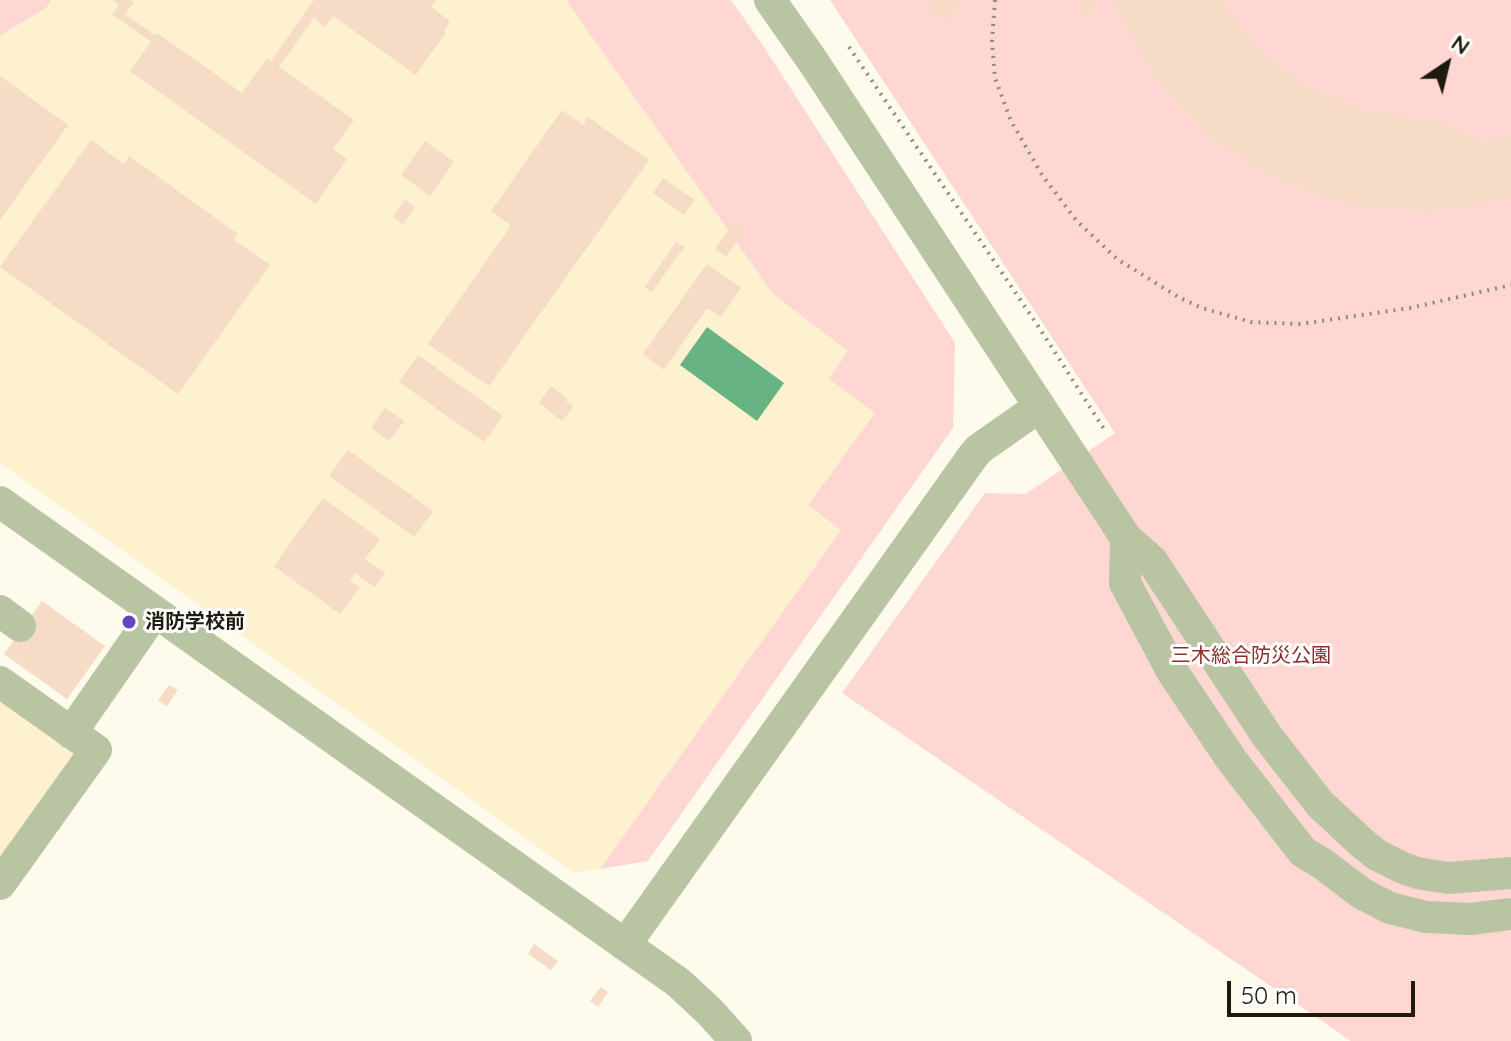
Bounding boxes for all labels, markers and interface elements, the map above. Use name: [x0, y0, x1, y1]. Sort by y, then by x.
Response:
north arrow: [1407, 24, 1487, 104]
text: N: [1446, 28, 1475, 60]
place label: 消防学校前: [145, 610, 245, 634]
marker: 消防学校前: [120, 613, 138, 631]
park label: 三木総合防災公園: [1171, 644, 1331, 668]
scale bar: [1231, 965, 1419, 1015]
text: 50 m: [1241, 980, 1297, 1010]

